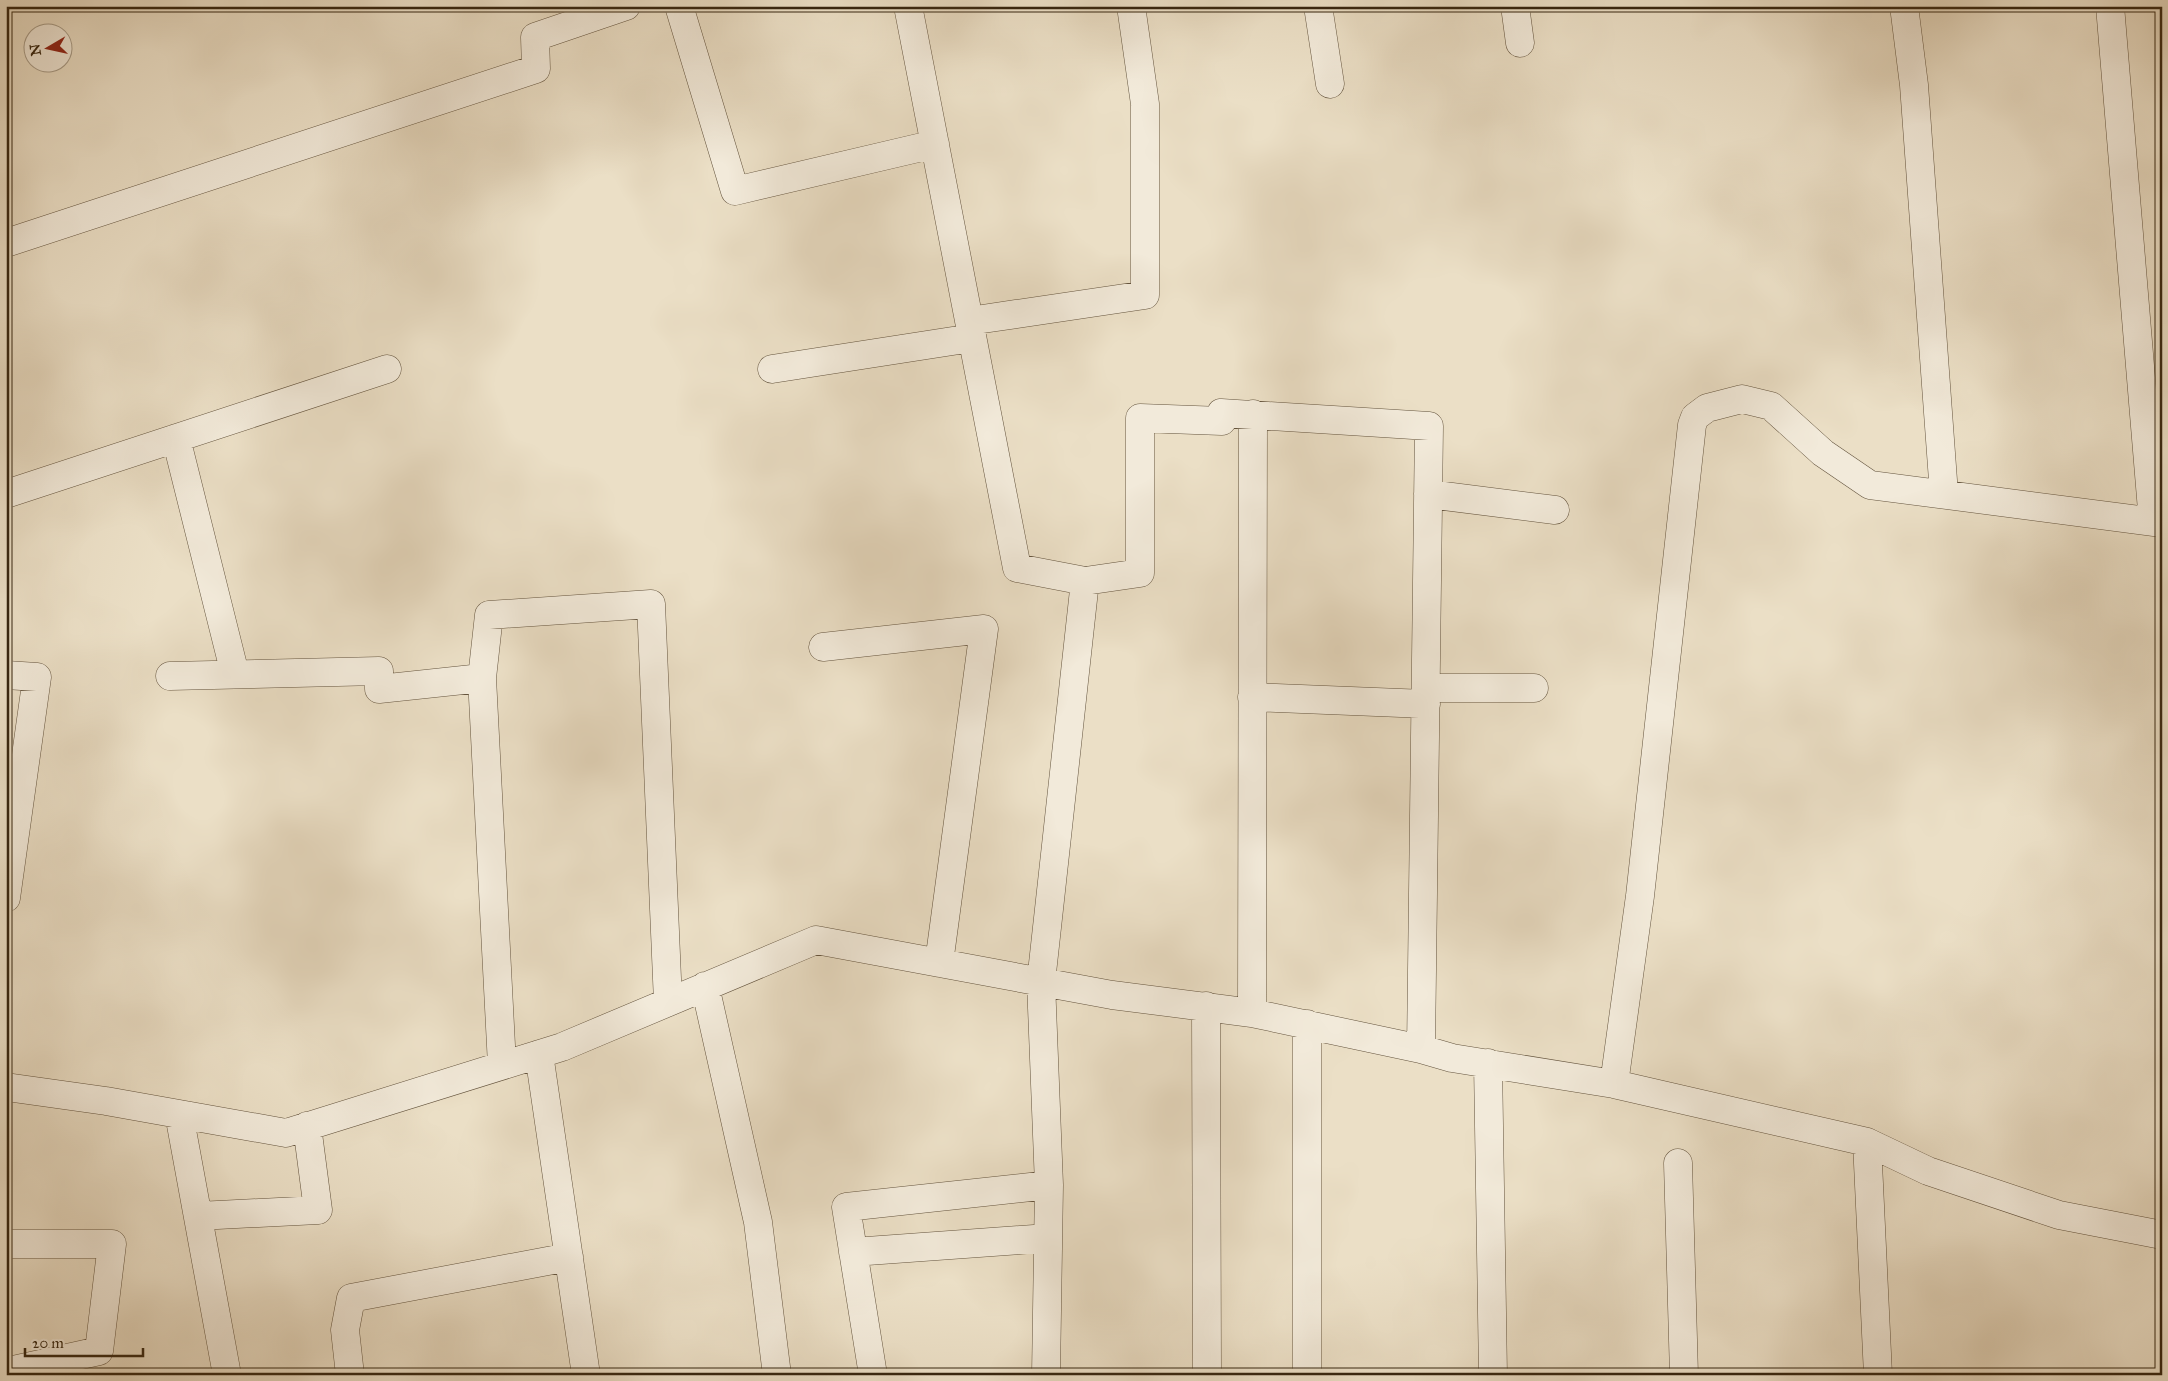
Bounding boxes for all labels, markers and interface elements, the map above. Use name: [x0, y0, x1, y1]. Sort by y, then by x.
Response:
north arrow: [22, 22, 72, 72]
text: N: [26, 43, 45, 57]
scale bar: [25, 1326, 142, 1358]
text: 20 m: [32, 1334, 64, 1352]

